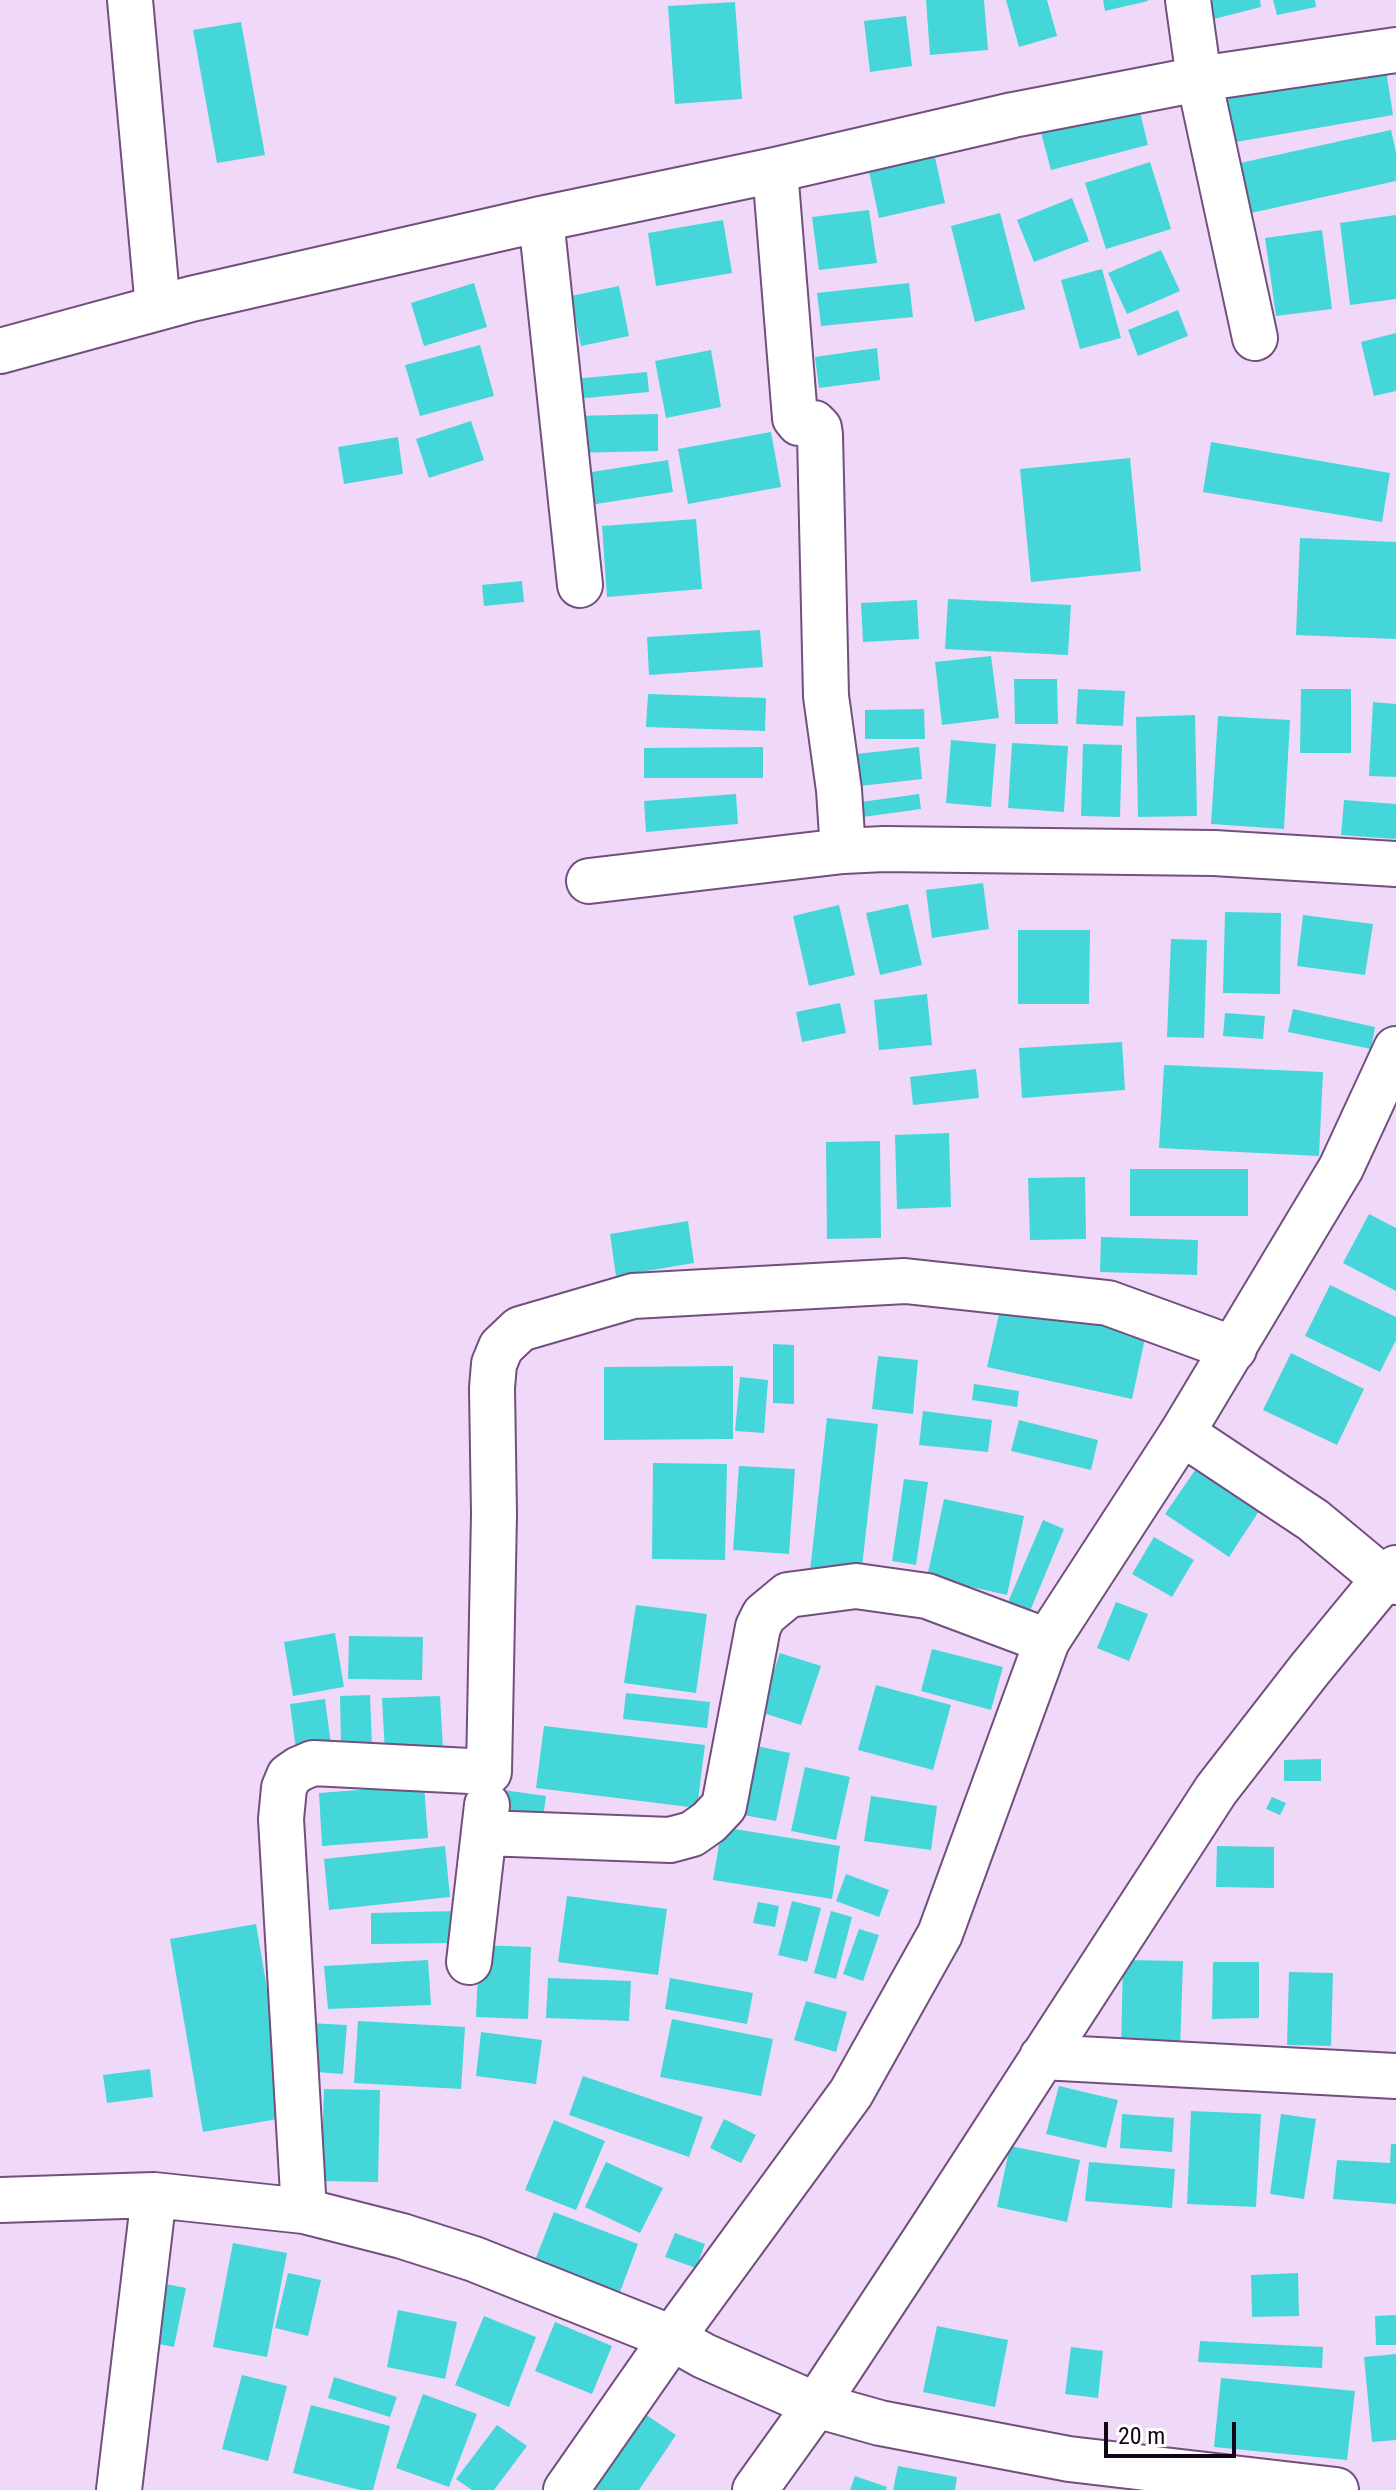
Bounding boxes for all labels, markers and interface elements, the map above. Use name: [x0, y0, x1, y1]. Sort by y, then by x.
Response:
scale bar: [1108, 2406, 1240, 2456]
text: 20 m: [1118, 2422, 1165, 2450]

